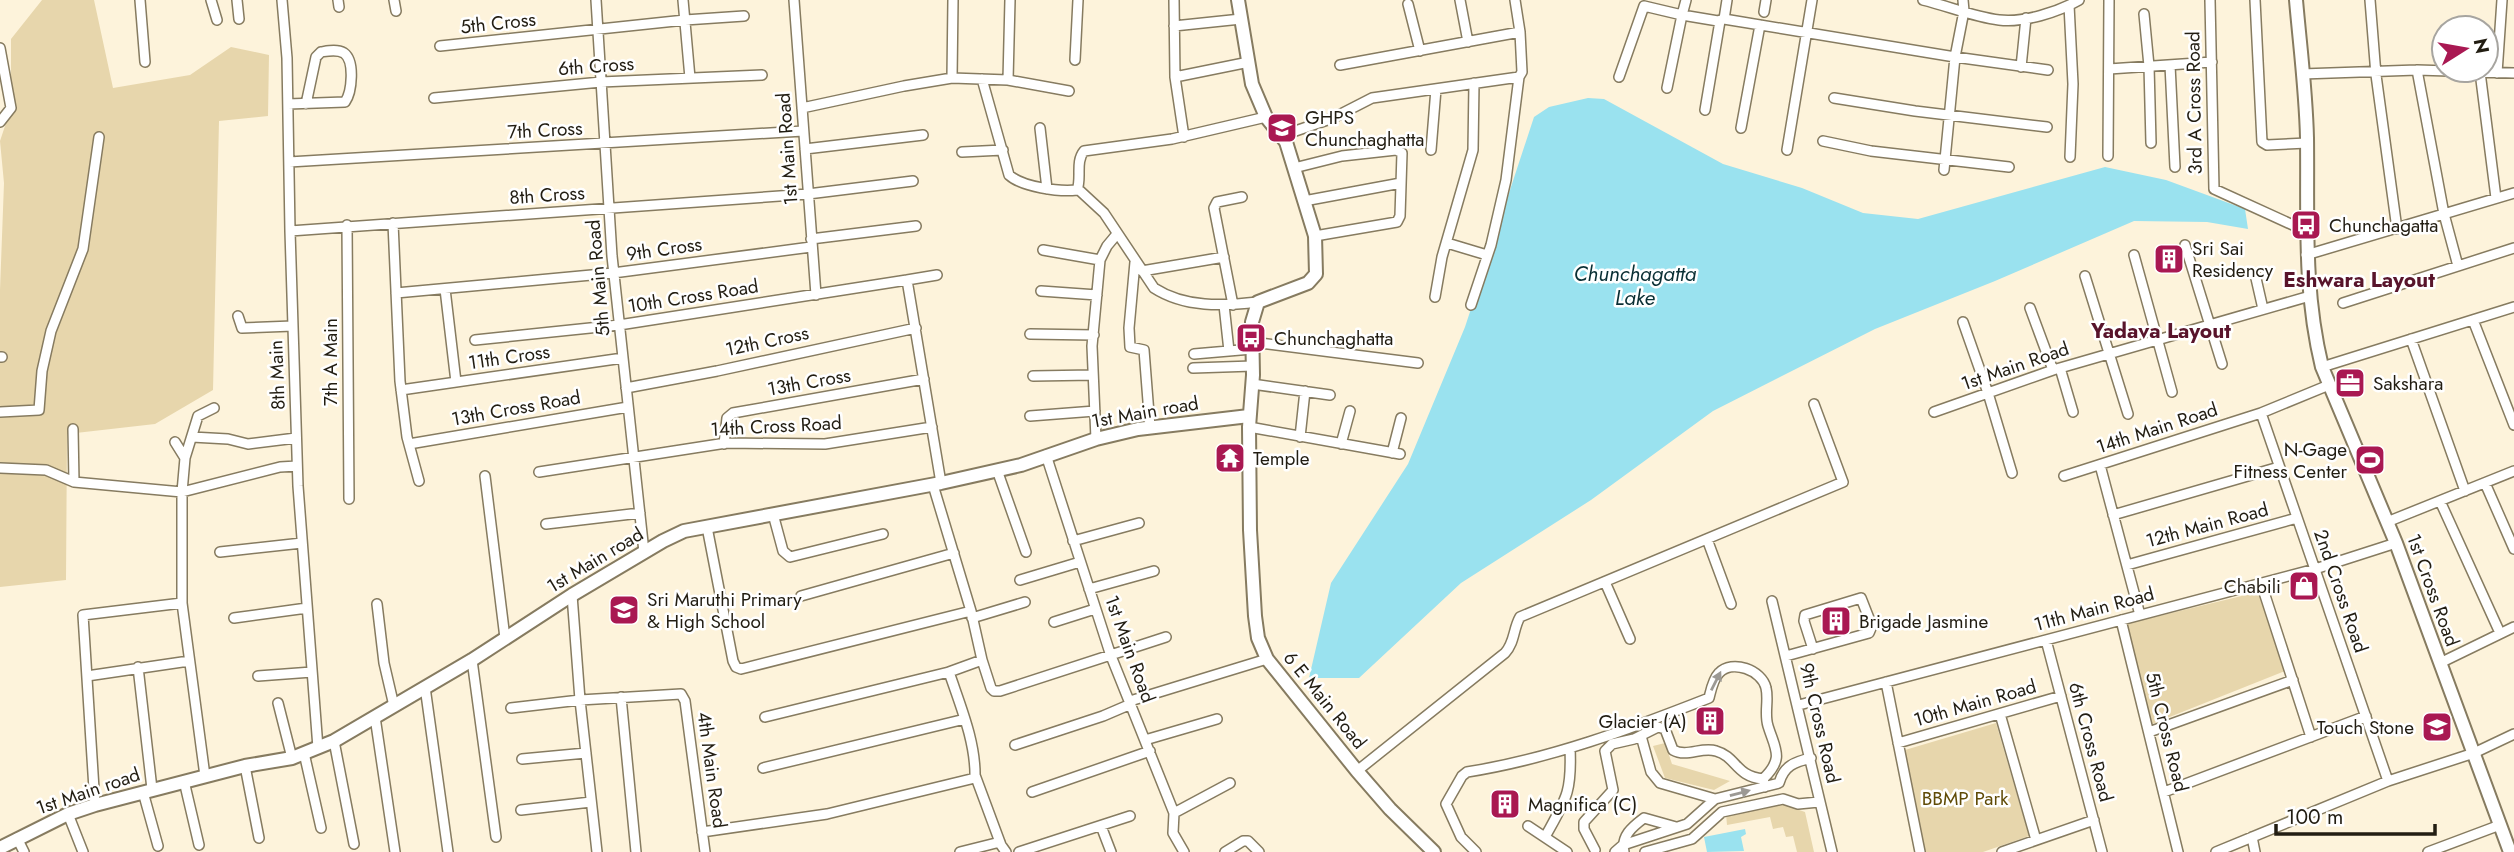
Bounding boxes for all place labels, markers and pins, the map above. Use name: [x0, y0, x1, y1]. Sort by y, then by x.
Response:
place label: GHPS Chunchaghatta: [1305, 104, 1424, 153]
school or university icon: GHPS Chunchaghatta: [1265, 111, 1299, 145]
bus stop icon: Chunchagatta: [2289, 208, 2323, 242]
place label: Chunchagatta: [2329, 212, 2438, 239]
place label: Sri Sai Residency: [2192, 235, 2274, 284]
building icon: Sri Sai Residency: [2152, 242, 2186, 276]
bus stop icon: Chunchaghatta: [1234, 321, 1268, 355]
place label: Chunchaghatta: [1274, 325, 1393, 352]
office icon: Sakshara: [2333, 366, 2367, 400]
place label: Sakshara: [2373, 370, 2443, 397]
place label: N-Gage Fitness Center: [2234, 436, 2347, 485]
temple icon: Temple: [1213, 441, 1247, 475]
sports icon: N-Gage Fitness Center: [2353, 443, 2387, 477]
place label: Temple: [1253, 445, 1310, 472]
shop icon: Chabili: [2287, 569, 2321, 603]
place label: Chabili: [2224, 573, 2281, 600]
place label: Sri Maruthi Primary & High School: [647, 586, 802, 635]
school or university icon: Sri Maruthi Primary & High School: [607, 593, 641, 627]
building icon: Brigade Jasmine: [1819, 604, 1853, 638]
place label: Brigade Jasmine: [1859, 608, 1988, 635]
building icon: Glacier (A): [1693, 704, 1727, 738]
place label: Glacier (A): [1598, 708, 1687, 735]
school or university icon: Touch Stone: [2420, 710, 2454, 744]
place label: Touch Stone: [2317, 714, 2414, 741]
building icon: Magnifica (C): [1488, 787, 1522, 821]
place label: Magnifica (C): [1528, 791, 1637, 818]

